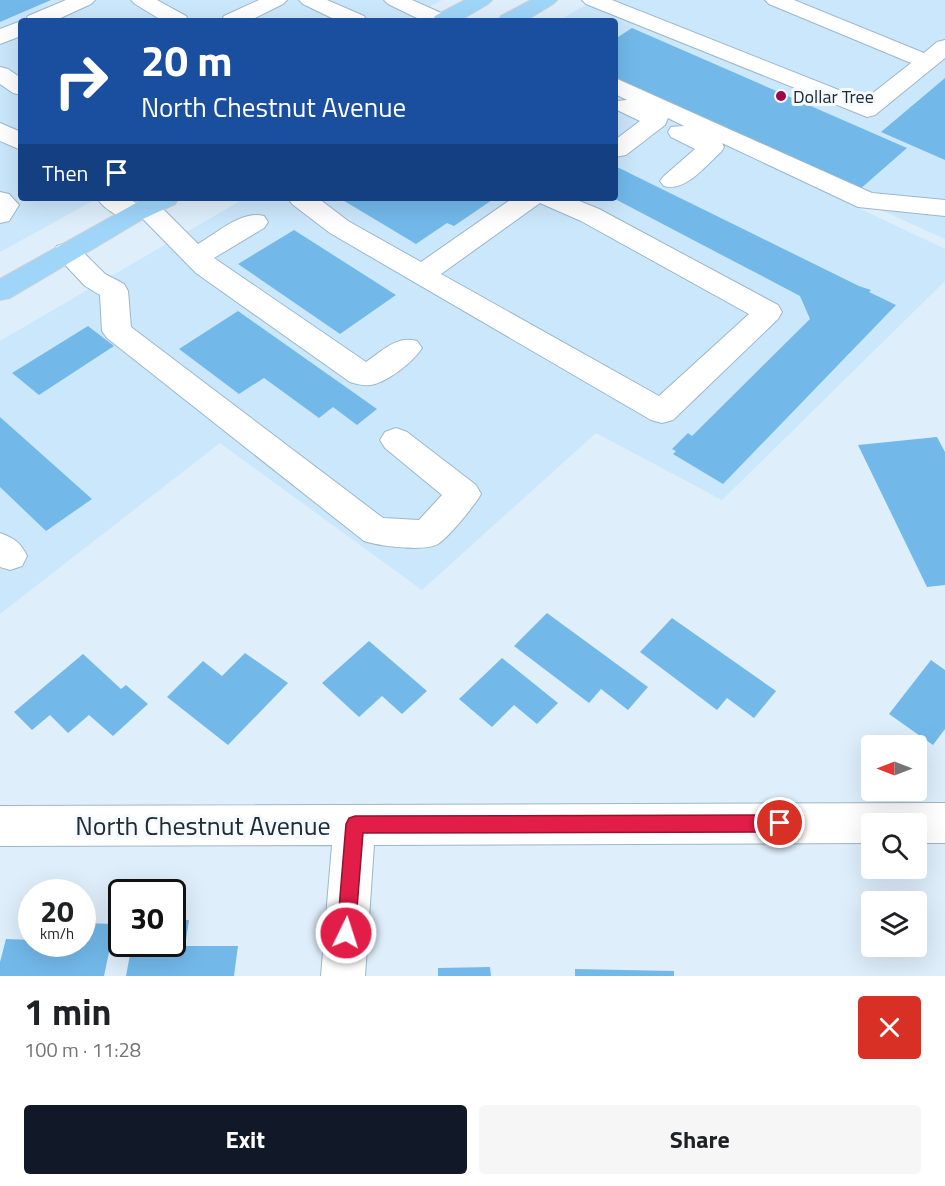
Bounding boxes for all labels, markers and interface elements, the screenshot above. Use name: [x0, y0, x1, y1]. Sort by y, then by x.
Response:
text: 20 m: [141, 28, 233, 92]
icon: right: [42, 42, 120, 120]
place label: Dollar Tree: [793, 83, 874, 110]
text: North Chestnut Avenue: [141, 86, 406, 127]
marker: Dollar Tree: [774, 89, 788, 103]
text: Then: [42, 156, 88, 190]
icon: arrive: [100, 156, 133, 189]
north arrow: [861, 735, 927, 801]
map controls: [861, 735, 927, 957]
pin: [754, 797, 805, 848]
street label: North Chestnut Avenue: [75, 806, 331, 845]
icon: arrive: [763, 806, 796, 839]
button: search: [861, 813, 927, 879]
speed limit sign: 30: [108, 879, 186, 957]
text: 20: [40, 888, 74, 934]
button: layers: [861, 891, 927, 957]
position arrow: [314, 901, 378, 965]
text: km/h: [40, 922, 74, 945]
text: 1 min: [24, 984, 111, 1039]
button: close: [858, 996, 921, 1059]
text: 100 m · 11:28: [24, 1034, 141, 1065]
button: Exit: [24, 1105, 467, 1174]
button: Share: [479, 1105, 921, 1174]

